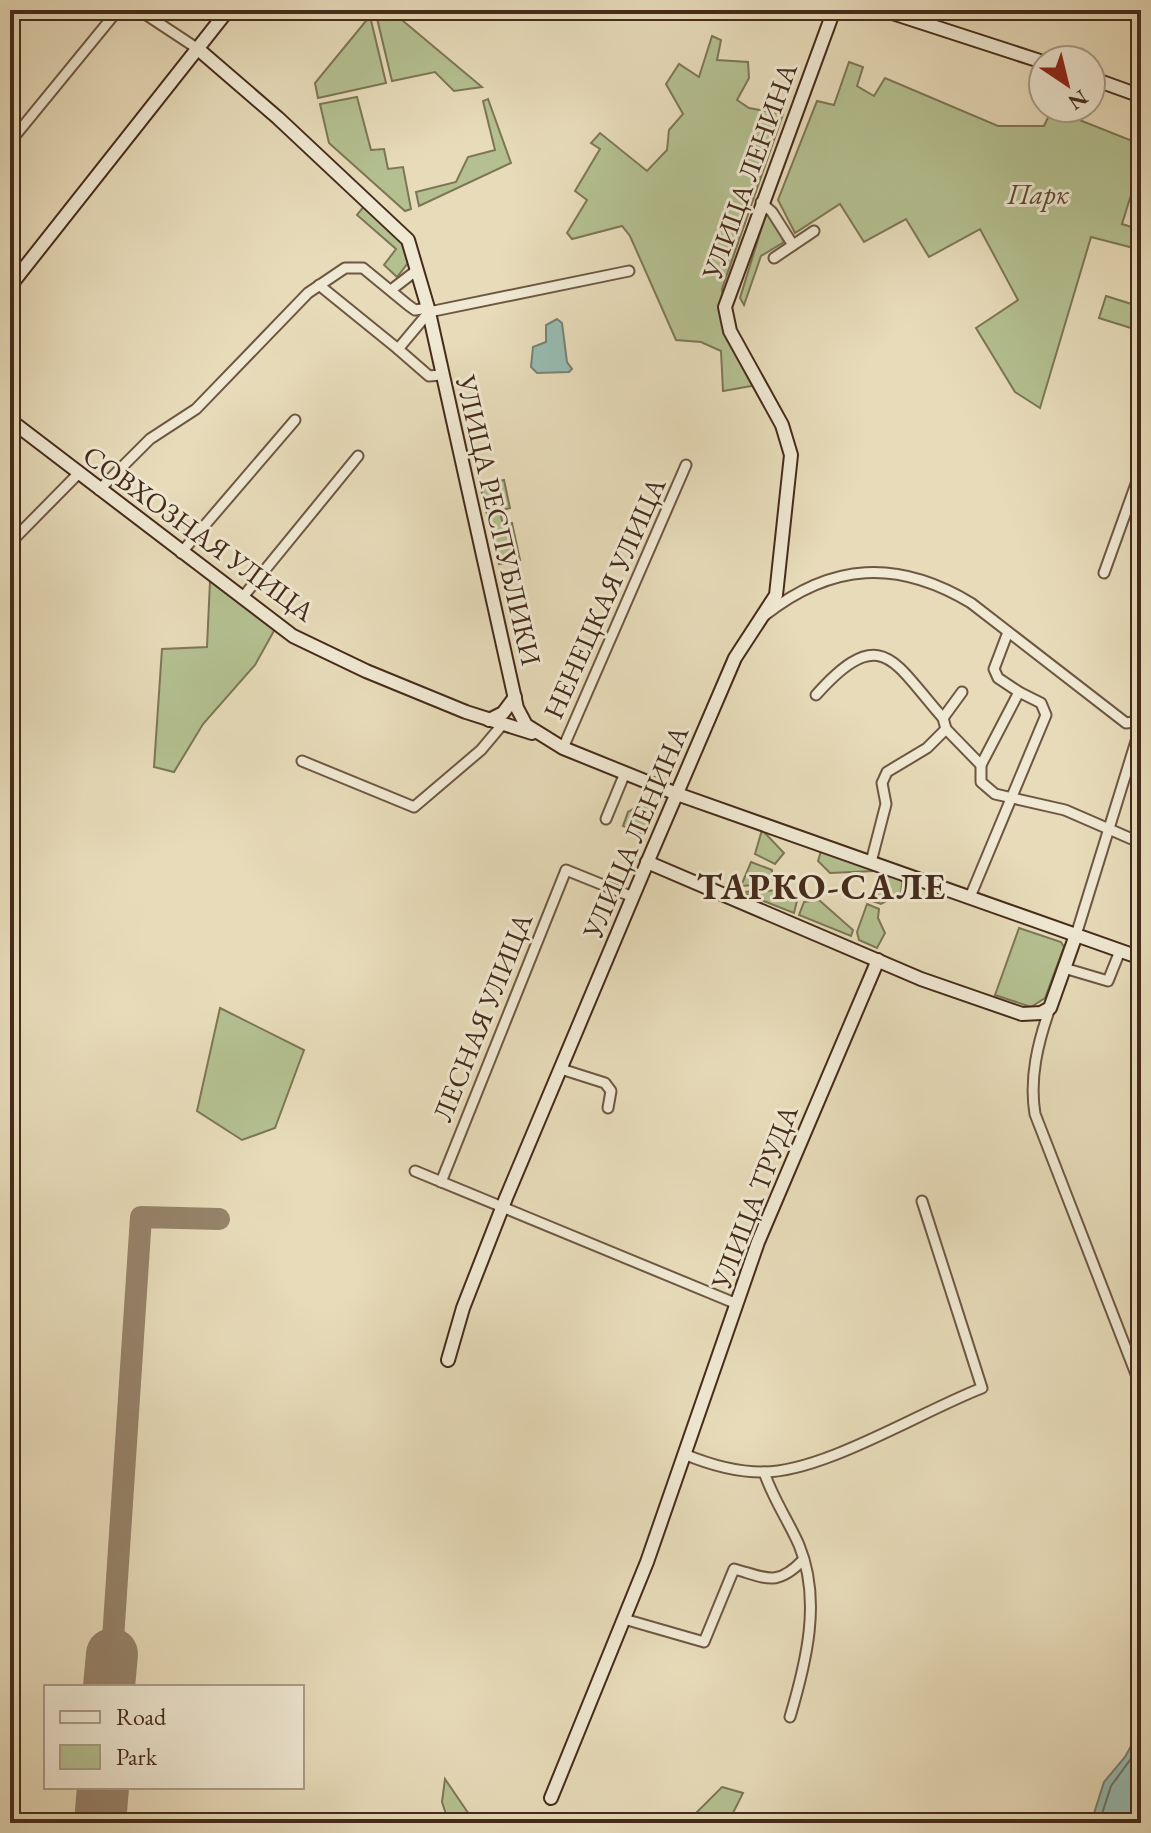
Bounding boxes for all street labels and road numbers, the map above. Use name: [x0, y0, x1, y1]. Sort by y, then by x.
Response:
street label: УЛИЦА ЛЕНИНА: [693, 57, 805, 285]
street label: УЛИЦА РЕСПУБЛИКИ: [448, 371, 550, 669]
street label: СОВХОЗНАЯ УЛИЦА: [76, 437, 322, 630]
street label: НЕНЕЦКАЯ УЛИЦА: [535, 471, 674, 724]
street label: УЛИЦА ЛЕНИНА: [574, 719, 696, 945]
street label: ЛЕСНАЯ УЛИЦА: [424, 907, 540, 1126]
street label: УЛИЦА ТРУДА: [702, 1099, 806, 1295]

